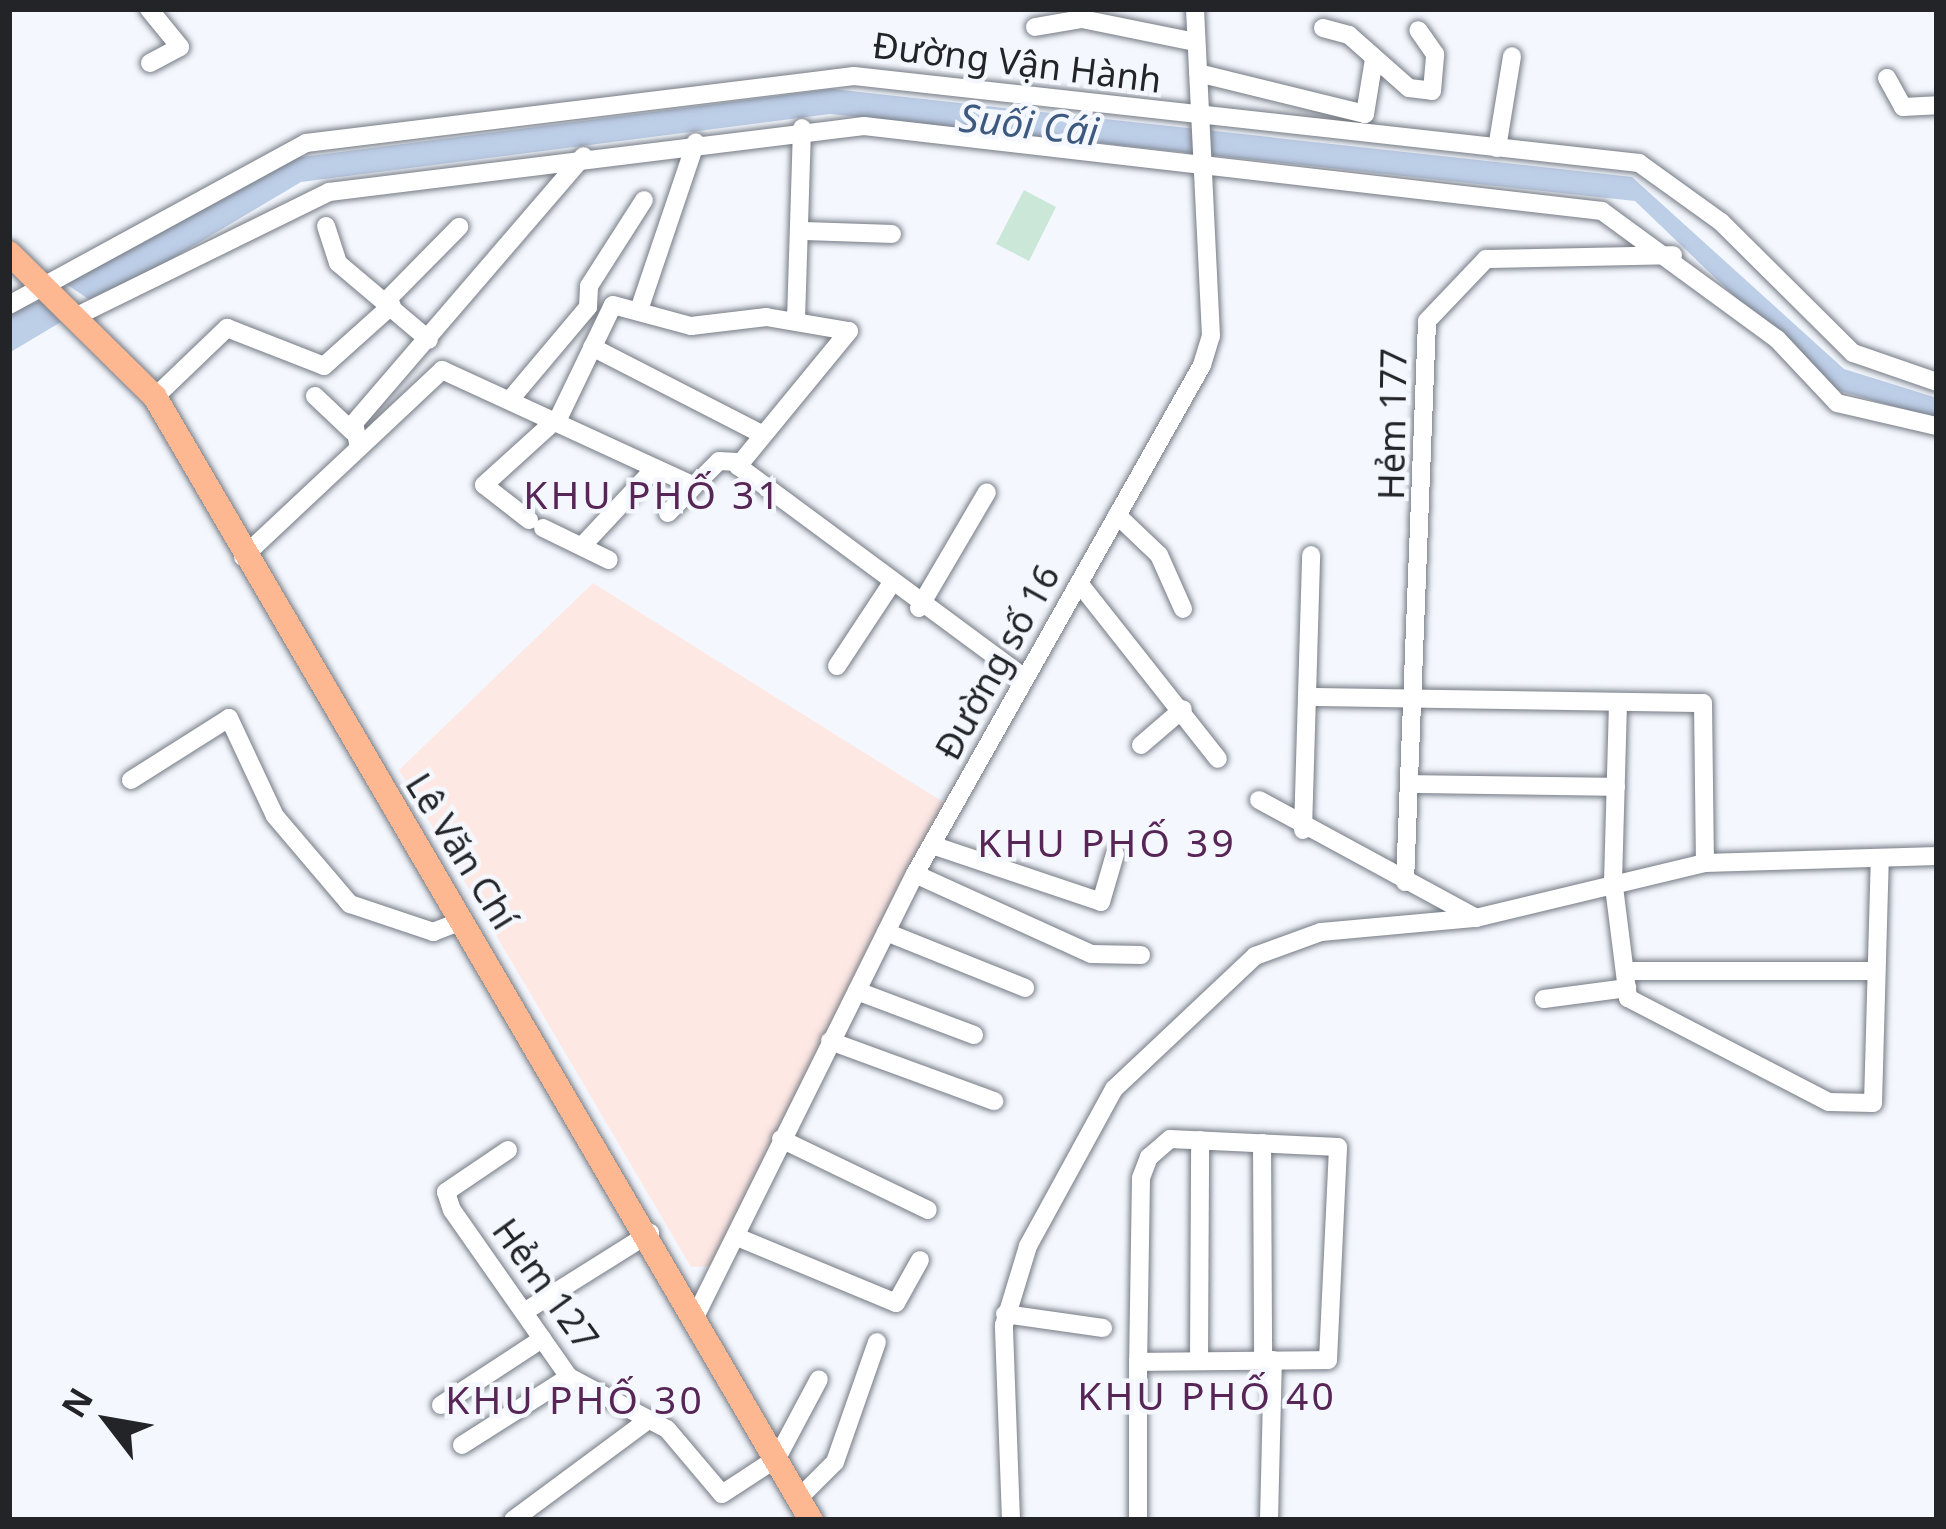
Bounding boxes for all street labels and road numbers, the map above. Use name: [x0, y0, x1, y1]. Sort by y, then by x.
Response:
street label: Đường Vận Hành: [870, 23, 1164, 101]
street label: Hẻm 177: [1369, 348, 1415, 500]
street label: Đường số 16: [926, 557, 1068, 767]
street label: Lê Văn Chí: [397, 765, 527, 937]
street label: Hẻm 127: [484, 1210, 608, 1358]

